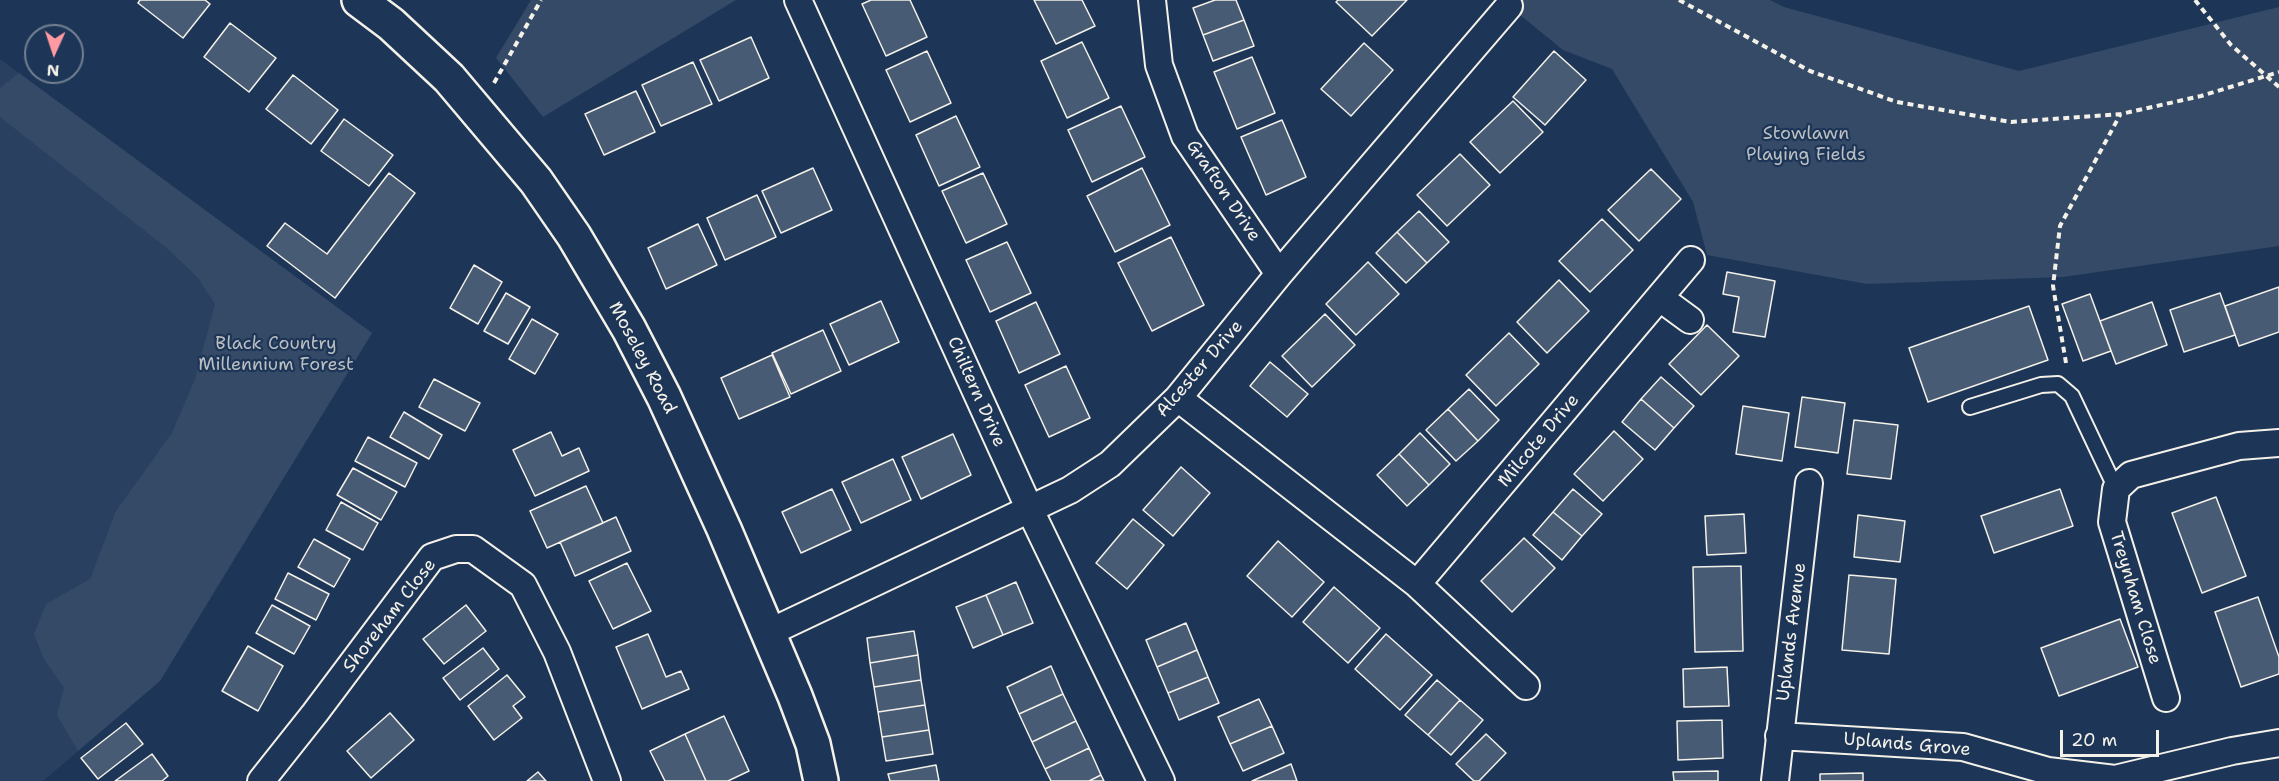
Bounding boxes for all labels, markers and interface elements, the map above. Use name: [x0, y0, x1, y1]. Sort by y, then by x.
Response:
north arrow: [24, 24, 84, 84]
text: N: [46, 60, 60, 81]
park label: Stowlawn Playing Fields: [1746, 123, 1866, 166]
street label: Grafton Drive: [1181, 136, 1265, 246]
street label: Moseley Road: [603, 298, 681, 418]
street label: Alcester Drive: [1152, 316, 1248, 422]
park label: Black Country Millennium Forest: [198, 333, 354, 376]
street label: Chiltern Drive: [942, 334, 1010, 450]
street label: Milcote Drive: [1494, 390, 1584, 492]
street label: Treynham Close: [2105, 529, 2165, 667]
street label: Shoreham Close: [339, 555, 441, 677]
street label: Uplands Avenue: [1773, 561, 1811, 703]
scale bar: [2063, 718, 2162, 756]
text: 20 m: [2071, 728, 2117, 752]
street label: Uplands Grove: [1843, 729, 1971, 761]

